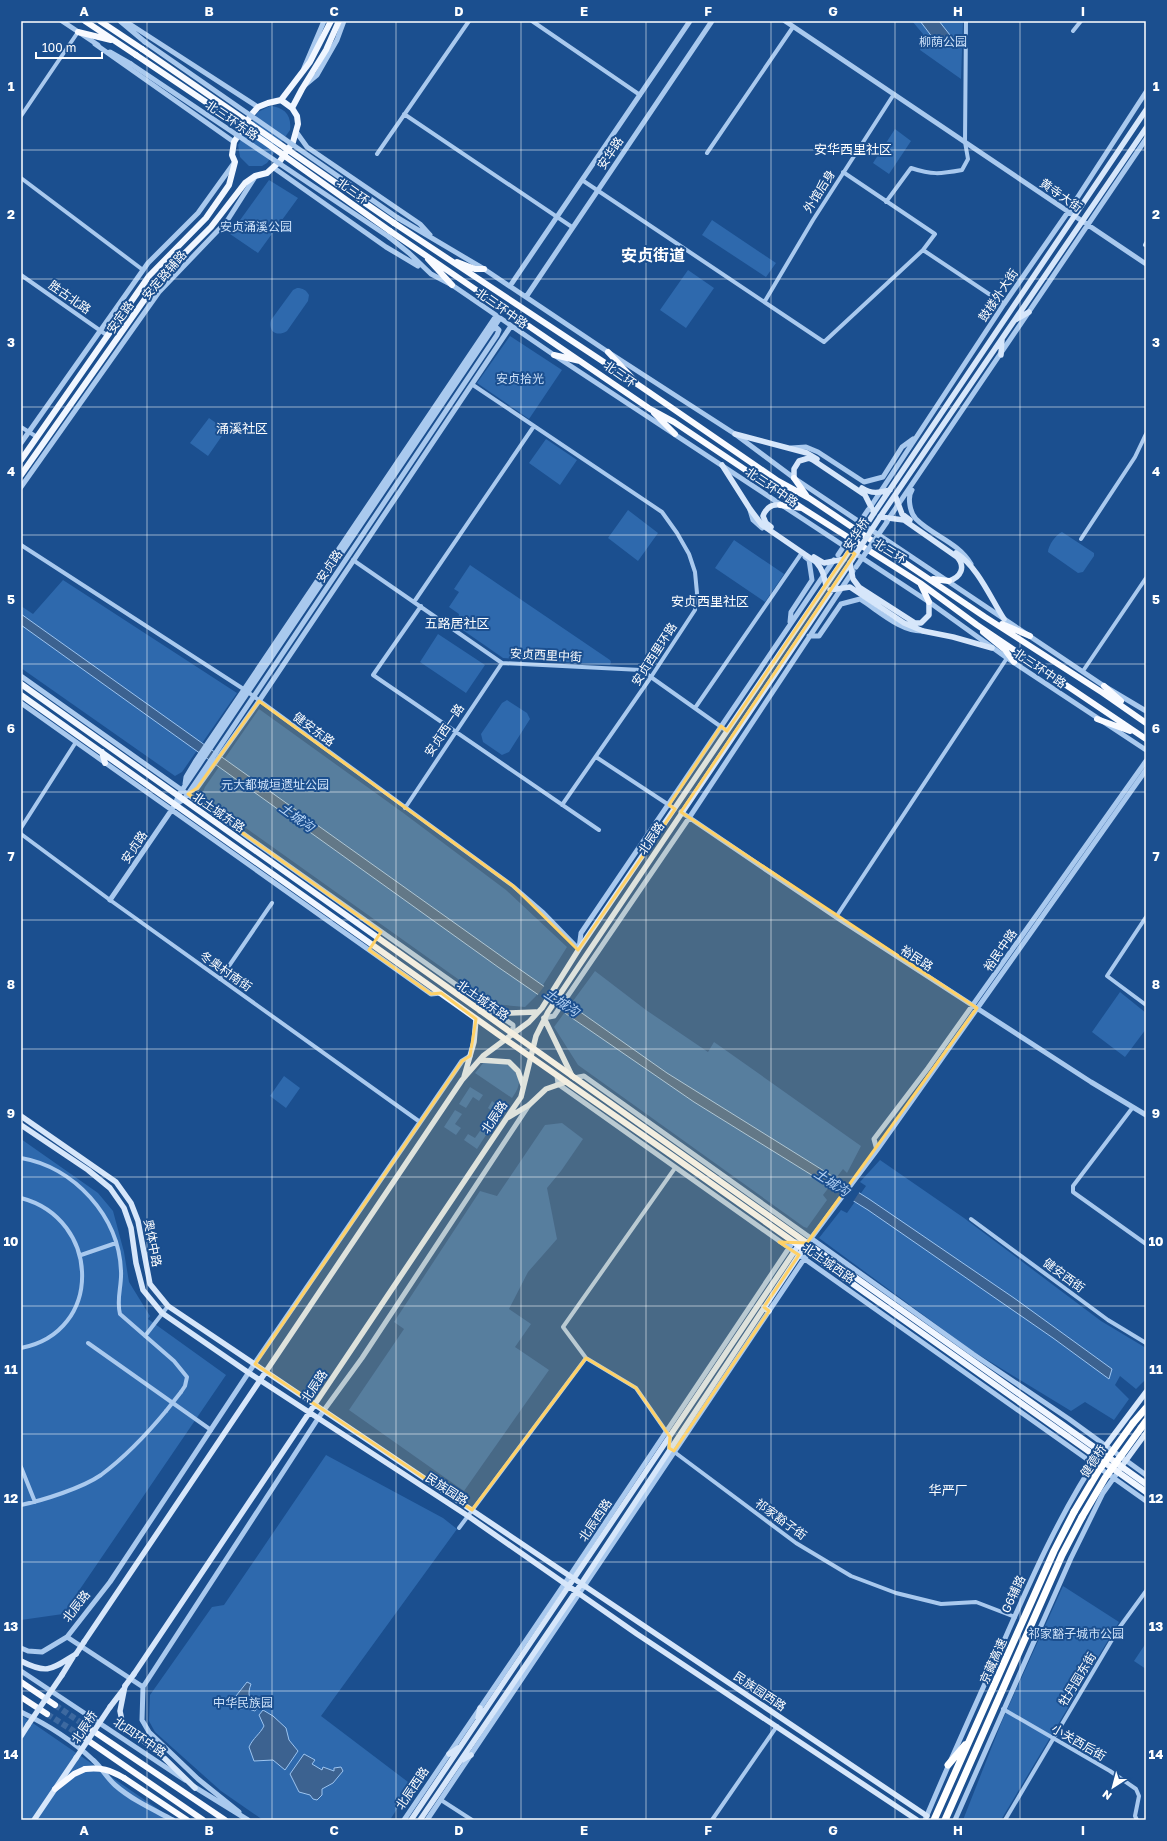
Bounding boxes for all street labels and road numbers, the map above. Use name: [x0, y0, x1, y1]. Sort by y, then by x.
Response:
street label: 北三环东路: [203, 97, 261, 143]
street label: 安华路: [594, 134, 626, 172]
street label: 外馆后身: [800, 167, 838, 215]
street label: 北三环: [334, 175, 372, 207]
street label: 黄寺大街: [1037, 175, 1085, 215]
street label: 安定路辅路: [139, 247, 189, 303]
street label: 鼓楼外大街: [975, 266, 1021, 324]
street label: 胜古北路: [46, 277, 94, 317]
street label: 北三环中路: [473, 285, 531, 331]
street label: 安定路: [104, 298, 136, 336]
street label: 北三环: [601, 358, 639, 390]
street label: 北三环中路: [743, 464, 801, 510]
street label: 安华桥: [840, 515, 872, 553]
street label: 北三环: [871, 535, 909, 567]
street label: 安贞路: [313, 547, 345, 585]
street label: 安贞西里环路: [628, 620, 680, 688]
street label: 北三环中路: [1011, 645, 1069, 691]
street label: 安贞西里中街: [510, 646, 582, 664]
street label: 安贞西一路: [421, 701, 467, 759]
street label: 健安东路: [290, 709, 338, 749]
street label: 北土城东路: [190, 789, 248, 835]
street label: 北辰路: [635, 819, 667, 857]
street label: 安贞路: [118, 828, 150, 866]
street label: 裕民中路: [980, 926, 1020, 974]
street label: 裕民路: [898, 942, 936, 974]
street label: 冬奥村南街: [197, 948, 255, 994]
street label: 北土城东路: [454, 977, 512, 1023]
street label: 北辰路: [478, 1098, 510, 1136]
street label: 奥体中路: [141, 1218, 165, 1268]
street label: 北土城西路: [800, 1240, 858, 1286]
street label: 健安西街: [1040, 1255, 1088, 1295]
street label: 北辰路: [298, 1367, 330, 1405]
street label: 健德桥: [1077, 1442, 1109, 1480]
street label: 民族园路: [423, 1470, 471, 1508]
street label: 祁家豁子街: [752, 1495, 810, 1543]
street label: 北辰西路: [575, 1496, 615, 1544]
street label: G6辅路: [998, 1573, 1028, 1615]
street label: 北辰路: [59, 1587, 93, 1625]
street label: 京藏高速: [976, 1636, 1010, 1686]
street label: 牡丹园东街: [1055, 1649, 1099, 1709]
street label: 民族园西路: [731, 1668, 789, 1714]
street label: 北辰桥: [68, 1708, 100, 1746]
street label: 北四环中路: [111, 1714, 169, 1760]
street label: 小关西后街: [1049, 1721, 1109, 1763]
street label: 北辰西路: [392, 1764, 432, 1812]

